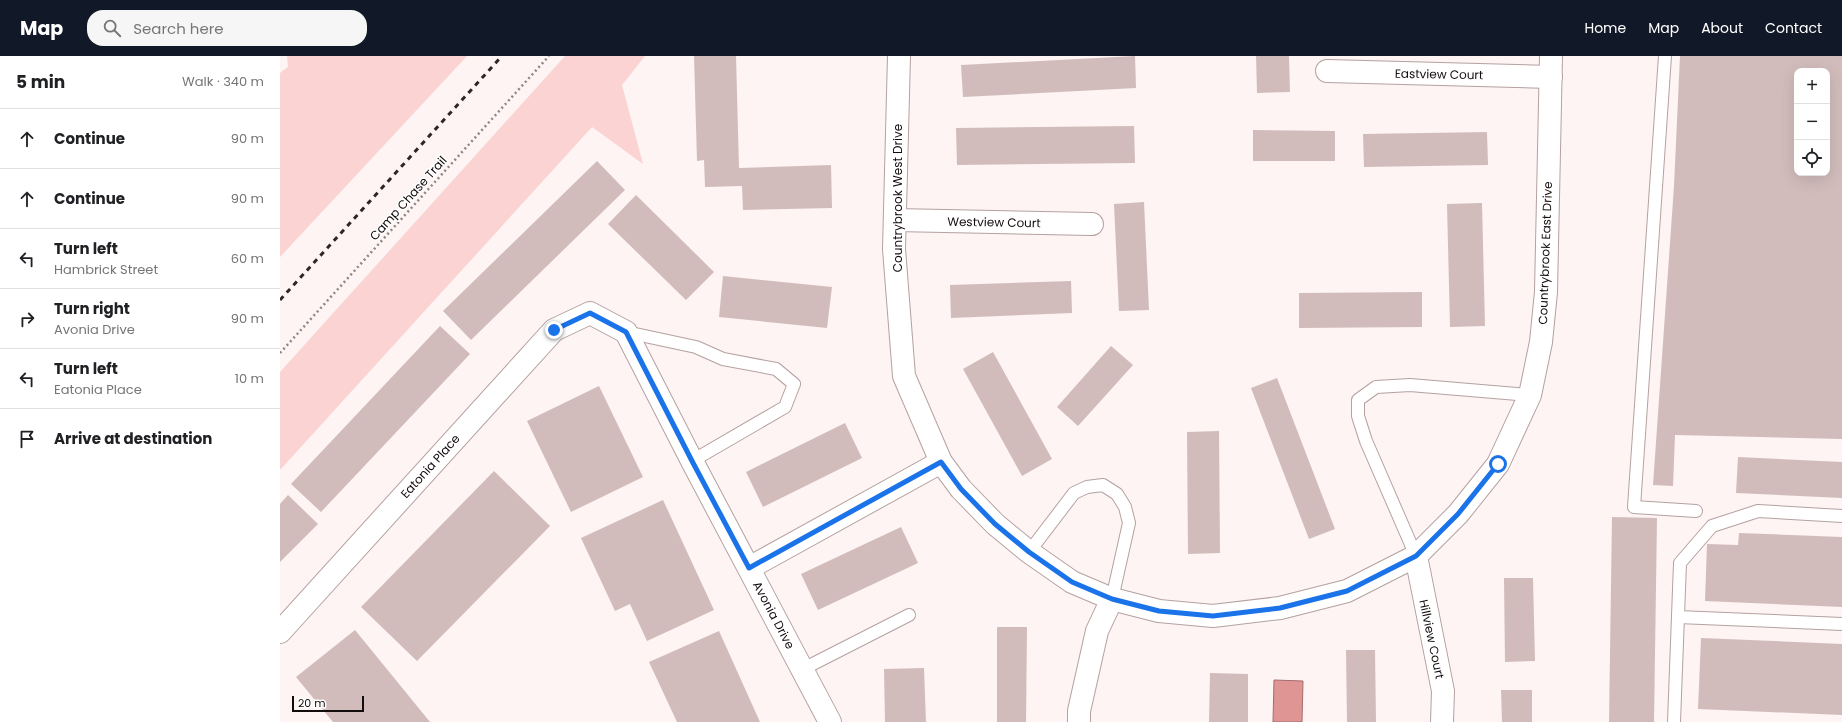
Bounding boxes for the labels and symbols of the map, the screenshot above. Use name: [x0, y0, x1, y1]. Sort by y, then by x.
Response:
street label: Eastview Court: [1395, 65, 1483, 83]
street label: Countrybrook West Drive: [889, 124, 906, 272]
street label: Camp Chase Trail: [366, 152, 450, 244]
street label: Countrybrook East Drive: [1534, 181, 1556, 325]
street label: Westview Court: [947, 213, 1041, 231]
route end: [545, 321, 563, 339]
street label: Eatonia Place: [397, 430, 463, 502]
route start: [1489, 455, 1507, 473]
street label: Avonia Drive: [749, 578, 799, 652]
street label: Hillview Court: [1415, 598, 1449, 680]
scale bar: [292, 694, 364, 713]

